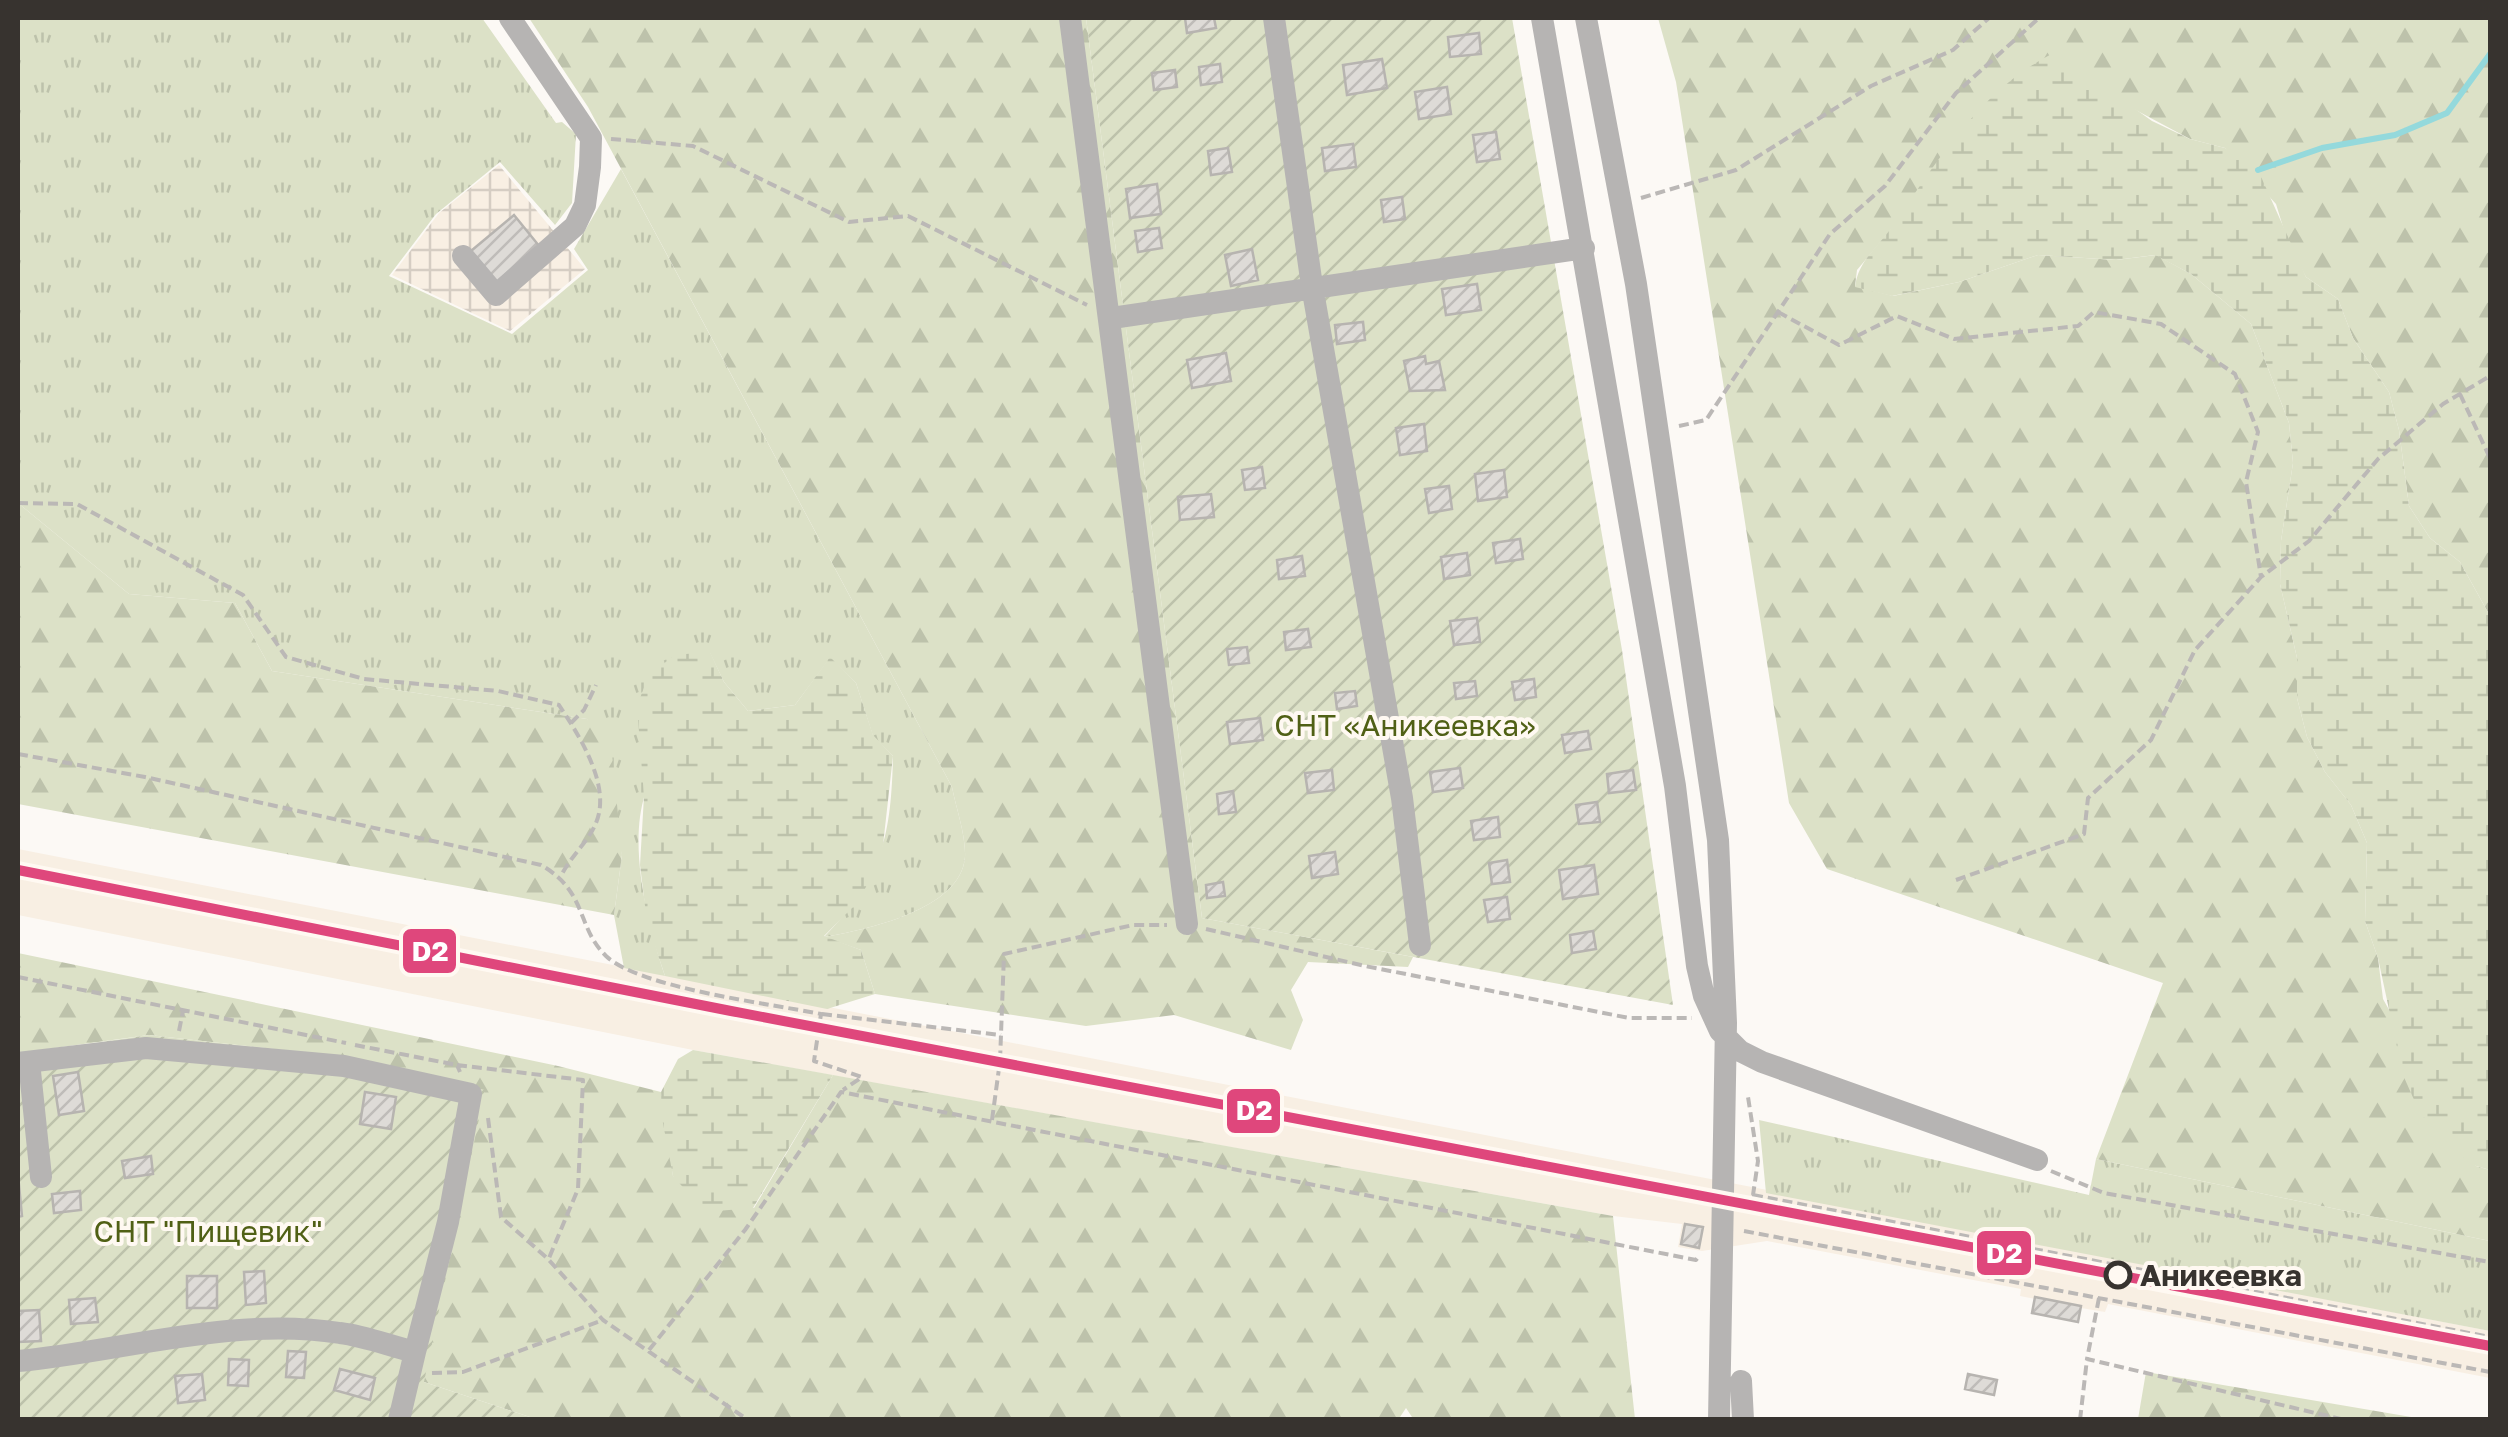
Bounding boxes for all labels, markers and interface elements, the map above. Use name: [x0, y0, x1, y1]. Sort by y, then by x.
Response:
park label: СНТ «Аникеевка»: [1274, 707, 1536, 743]
line badge: D2: [401, 927, 458, 975]
text: D2: [411, 934, 449, 967]
line badge: D2: [1225, 1087, 1282, 1135]
text: D2: [1235, 1093, 1273, 1126]
park label: СНТ "Пищевик": [93, 1213, 323, 1249]
line badge: D2: [1975, 1229, 2033, 1277]
text: D2: [1985, 1236, 2023, 1269]
place label: Аникеевка: [2140, 1257, 2302, 1293]
marker: Аникеевка: [2105, 1262, 2131, 1288]

